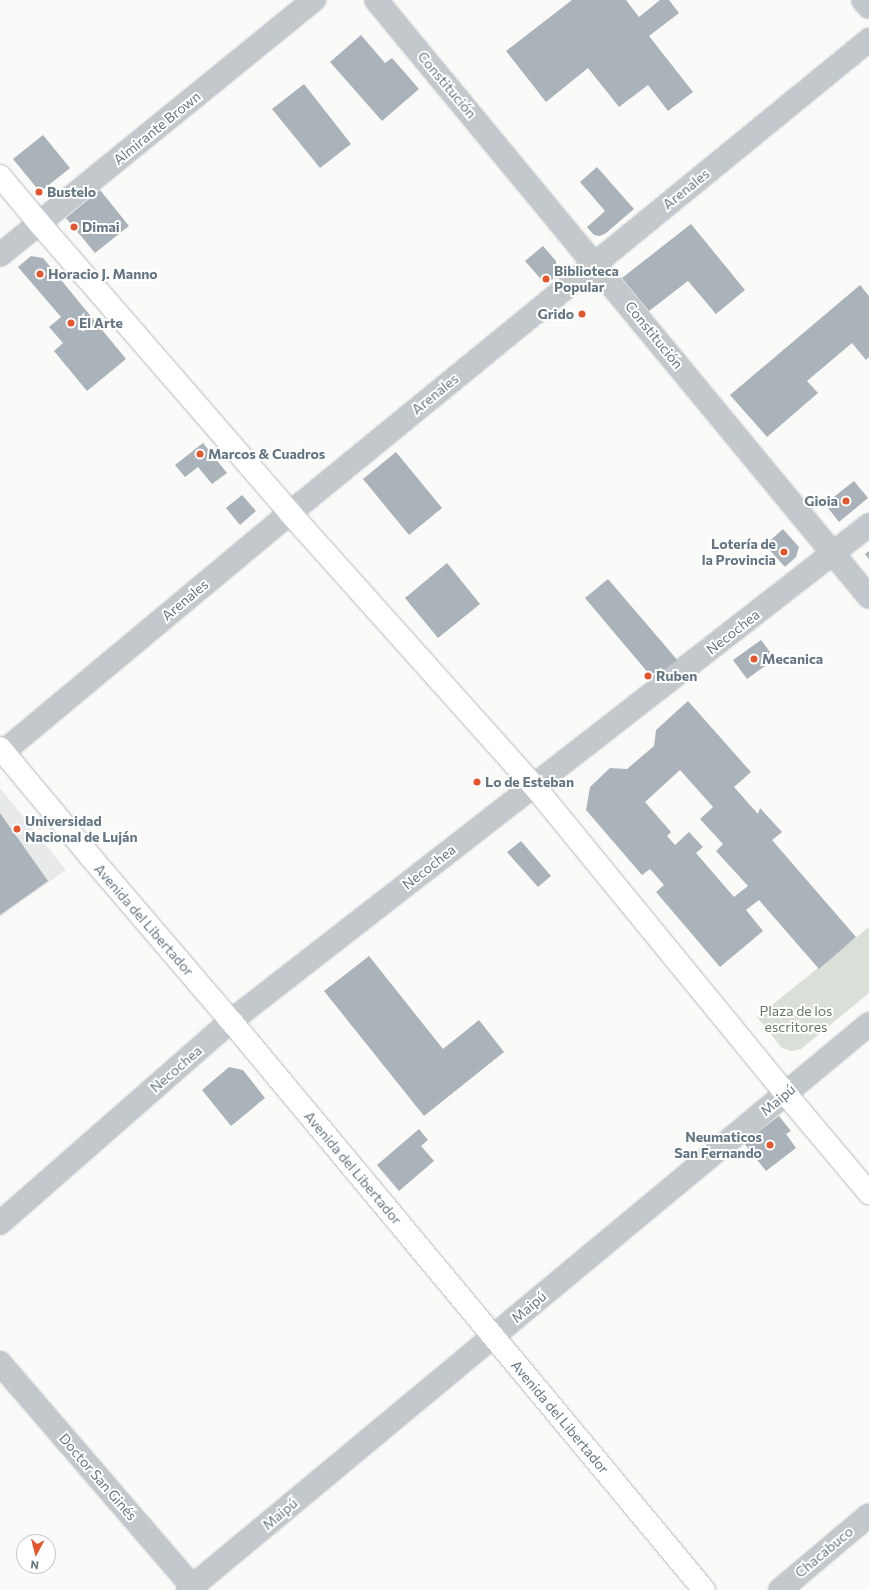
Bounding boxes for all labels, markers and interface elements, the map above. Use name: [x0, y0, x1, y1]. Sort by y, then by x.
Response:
street label: Constitución: [414, 48, 480, 122]
street label: Almirante Brown: [110, 88, 204, 168]
street label: Arenales: [659, 165, 713, 213]
place label: Bustelo: [47, 184, 96, 200]
marker: Bustelo: [34, 187, 44, 197]
place label: Dimai: [82, 219, 120, 235]
marker: Dimai: [69, 222, 79, 232]
place label: Biblioteca Popular: [554, 263, 619, 296]
place label: Horacio J. Manno: [48, 266, 158, 282]
marker: Horacio J. Manno: [35, 269, 45, 279]
marker: Biblioteca Popular: [541, 274, 551, 284]
street label: Constitución: [622, 298, 686, 372]
place label: Grido: [538, 306, 574, 322]
marker: Grido: [577, 309, 587, 319]
place label: El Arte: [79, 315, 123, 331]
marker: El Arte: [66, 318, 76, 328]
street label: Arenales: [408, 370, 462, 418]
place label: Marcos & Cuadros: [208, 446, 325, 462]
marker: Marcos & Cuadros: [195, 449, 205, 459]
place label: Gioia: [804, 493, 838, 509]
marker: Gioia: [841, 496, 851, 506]
place label: Lotería de la Provincia: [702, 536, 776, 568]
marker: Lotería de la Provincia: [779, 547, 789, 557]
street label: Arenales: [159, 576, 211, 624]
street label: Necochea: [703, 606, 763, 658]
place label: Mecanica: [762, 651, 823, 667]
marker: Mecanica: [749, 654, 759, 664]
place label: Ruben: [656, 668, 697, 684]
marker: Ruben: [643, 671, 653, 681]
place label: Lo de Esteban: [485, 774, 574, 790]
marker: Lo de Esteban: [472, 777, 482, 787]
place label: Universidad Nacional de Luján: [25, 813, 138, 846]
marker: Universidad Nacional de Luján: [12, 824, 22, 834]
street label: Necochea: [399, 841, 459, 893]
street label: Avenida del Libertador: [91, 861, 197, 979]
park label: Plaza de los escritores: [760, 1003, 832, 1036]
street label: Necochea: [147, 1042, 205, 1096]
street label: Maipú: [757, 1081, 799, 1119]
street label: Avenida del Libertador: [301, 1108, 405, 1228]
place label: Neumaticos San Fernando: [674, 1129, 762, 1162]
marker: Neumaticos San Fernando: [765, 1140, 775, 1150]
street label: Maipú: [508, 1288, 550, 1326]
street label: Avenida del Libertador: [508, 1357, 612, 1477]
street label: Doctor San Ginés: [56, 1430, 140, 1524]
street label: Maipú: [259, 1495, 301, 1533]
street label: Chacabuco: [792, 1523, 856, 1581]
north arrow: [16, 1534, 56, 1574]
text: N: [30, 1558, 40, 1572]

